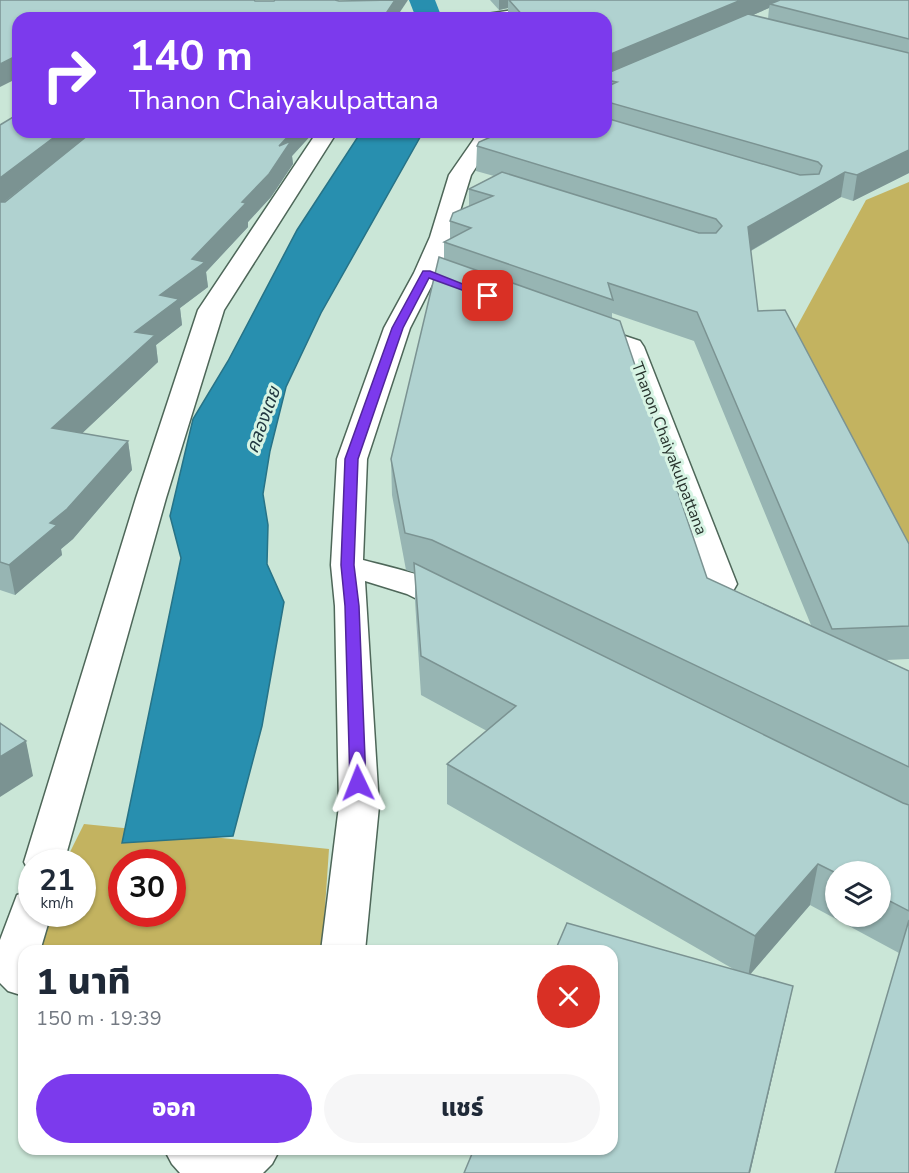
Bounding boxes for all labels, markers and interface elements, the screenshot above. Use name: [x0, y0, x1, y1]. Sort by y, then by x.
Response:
text: 140 m: [129, 28, 253, 85]
icon: right: [30, 36, 108, 114]
text: Thanon Chaiyakulpattana: [129, 82, 439, 119]
pin: [462, 270, 513, 321]
icon: arrive: [471, 279, 504, 312]
street label: Thanon Chaiyakulpattana: [626, 359, 712, 538]
water label: คลองเตย: [240, 382, 286, 456]
position arrow: [326, 751, 390, 815]
speed limit sign: 30: [108, 849, 186, 927]
text: 21: [39, 860, 75, 901]
map controls: [825, 861, 891, 927]
button: layers: [825, 861, 891, 927]
text: km/h: [40, 893, 74, 913]
text: 1 นาที: [36, 958, 131, 1007]
button: close: [537, 965, 600, 1028]
text: 150 m · 19:39: [36, 1005, 162, 1032]
button: ออก: [36, 1074, 312, 1143]
button: แชร์: [324, 1074, 600, 1143]

